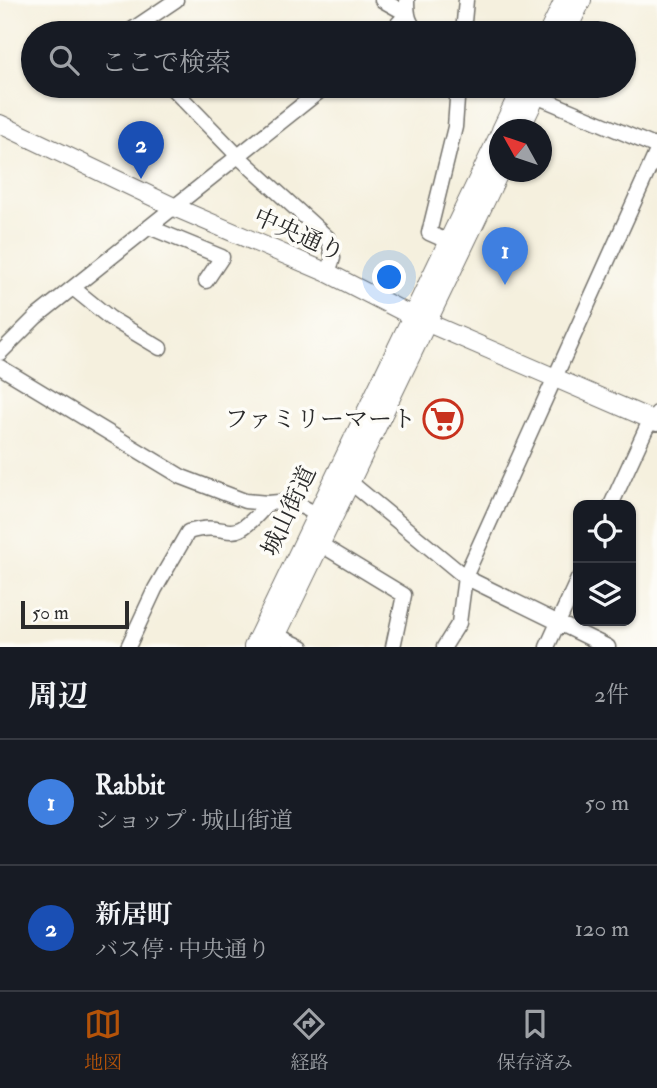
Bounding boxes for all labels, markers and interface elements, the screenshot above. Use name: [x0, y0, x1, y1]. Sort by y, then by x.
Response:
search box: [21, 21, 636, 98]
icon: search: [45, 41, 83, 79]
text: ここで検索: [101, 47, 231, 79]
north arrow: [489, 119, 552, 182]
pin: 2: [118, 121, 164, 179]
street label: 中央通り: [249, 201, 349, 269]
pin: 1: [482, 227, 528, 285]
your location: [372, 260, 406, 294]
supermarket icon: ファミリーマート: [422, 398, 464, 440]
place label: ファミリーマート: [224, 404, 416, 435]
street label: 城山街道: [255, 461, 323, 561]
map controls: [573, 500, 636, 626]
button: locate: [573, 500, 636, 563]
button: layers: [573, 563, 636, 626]
scale bar: [21, 598, 130, 630]
text: 50 m: [32, 601, 69, 625]
text: 周辺: [28, 678, 88, 715]
text: 2件: [594, 680, 629, 709]
text: Rabbit: [95, 770, 165, 802]
text: 1: [47, 788, 55, 817]
text: 50 m: [585, 788, 629, 817]
text: ショップ · 城山街道: [95, 806, 293, 835]
text: 新居町: [95, 899, 173, 931]
text: 2: [45, 914, 57, 943]
text: 120 m: [575, 914, 629, 943]
text: バス停 · 中央通り: [95, 935, 270, 964]
tab: 地図: [84, 1005, 122, 1075]
tab: 経路: [290, 1005, 329, 1075]
tab: 保存済み: [497, 1005, 573, 1075]

